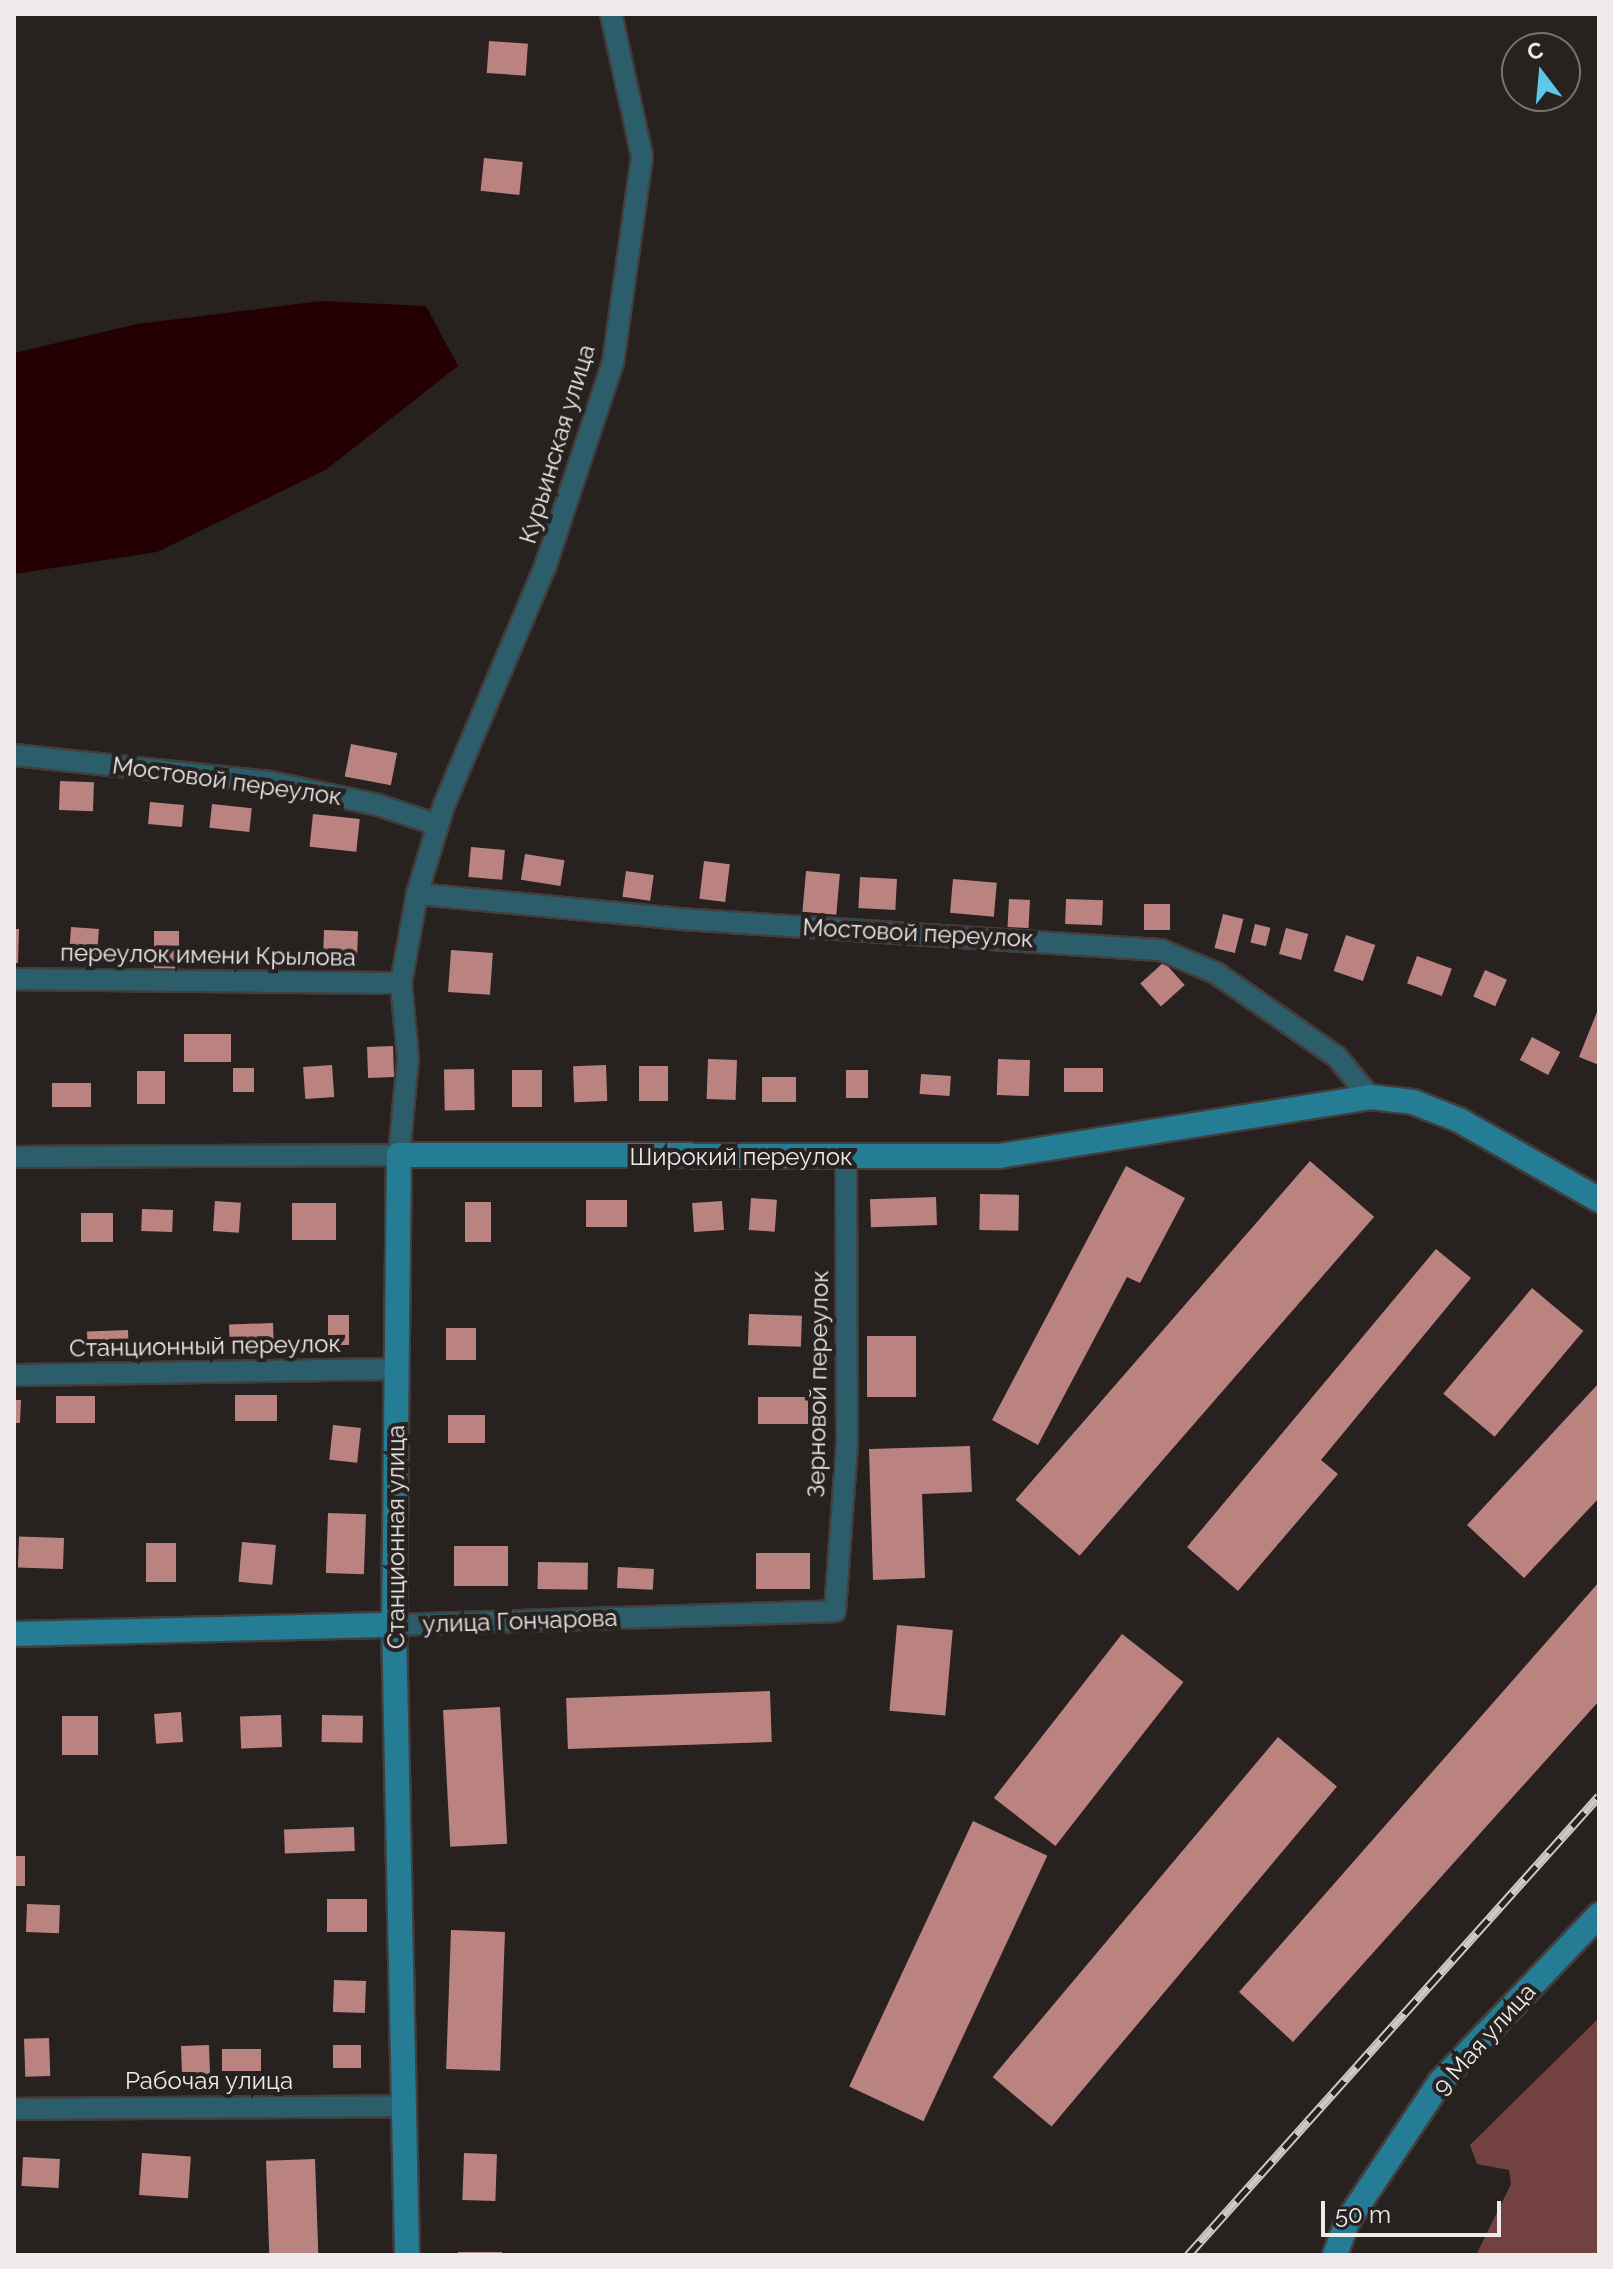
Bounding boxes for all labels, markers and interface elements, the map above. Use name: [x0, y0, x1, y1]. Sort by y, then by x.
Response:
north arrow: [1501, 32, 1581, 112]
text: С: [1524, 36, 1546, 65]
street label: Курьинская улица: [513, 341, 601, 547]
street label: Мостовой переулок: [111, 751, 343, 811]
street label: Мостовой переулок: [802, 913, 1034, 953]
street label: переулок имени Крылова: [60, 938, 356, 972]
street label: Широкий переулок: [630, 1143, 852, 1171]
street label: Зерновой переулок: [802, 1270, 834, 1498]
street label: Станционный переулок: [69, 1329, 341, 1363]
street label: Станционная улица: [382, 1425, 410, 1649]
street label: улица Гончарова: [422, 1603, 618, 1639]
street label: 9 Мая улица: [1426, 1977, 1542, 2101]
street label: Рабочая улица: [125, 2067, 293, 2095]
scale bar: [1325, 2185, 1505, 2235]
text: 50 m: [1335, 2200, 1391, 2229]

